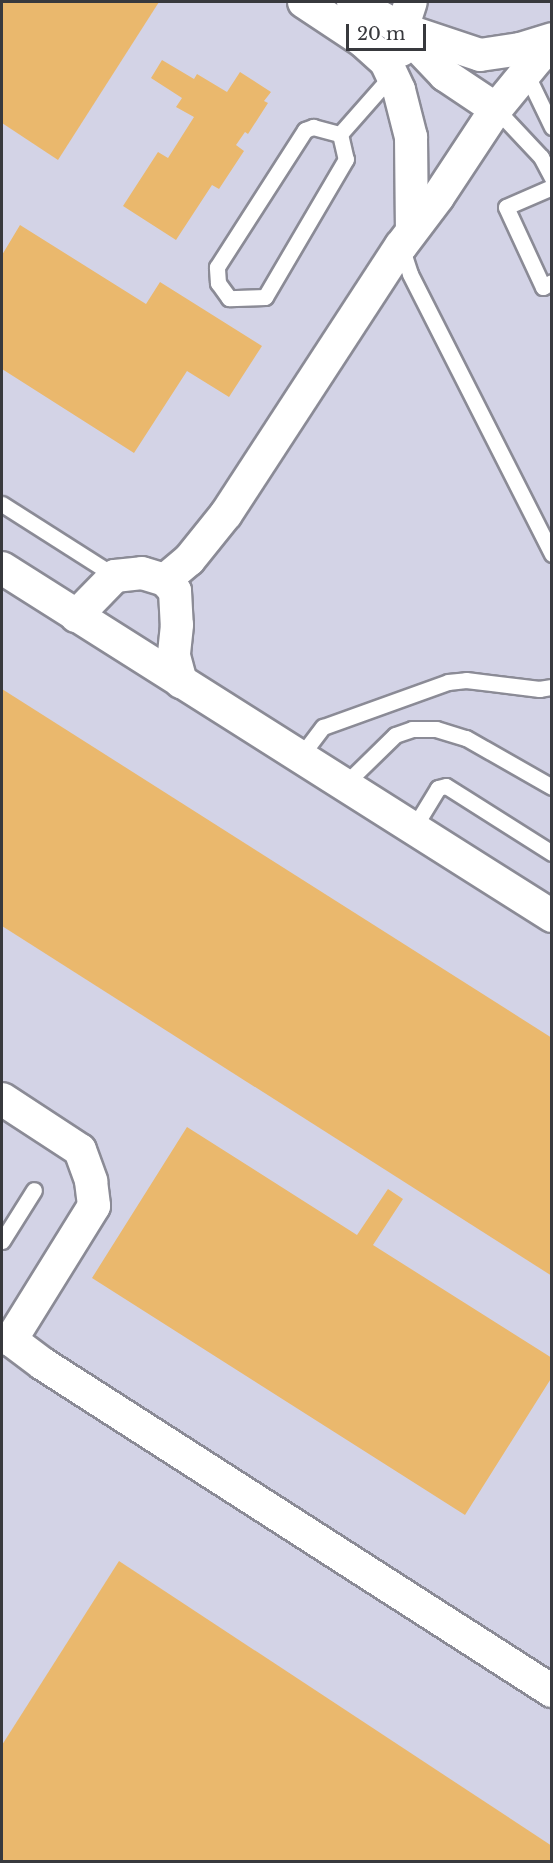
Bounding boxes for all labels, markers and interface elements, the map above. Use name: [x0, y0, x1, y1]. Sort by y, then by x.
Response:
scale bar: [349, 12, 428, 50]
text: 20 m: [357, 23, 405, 45]

